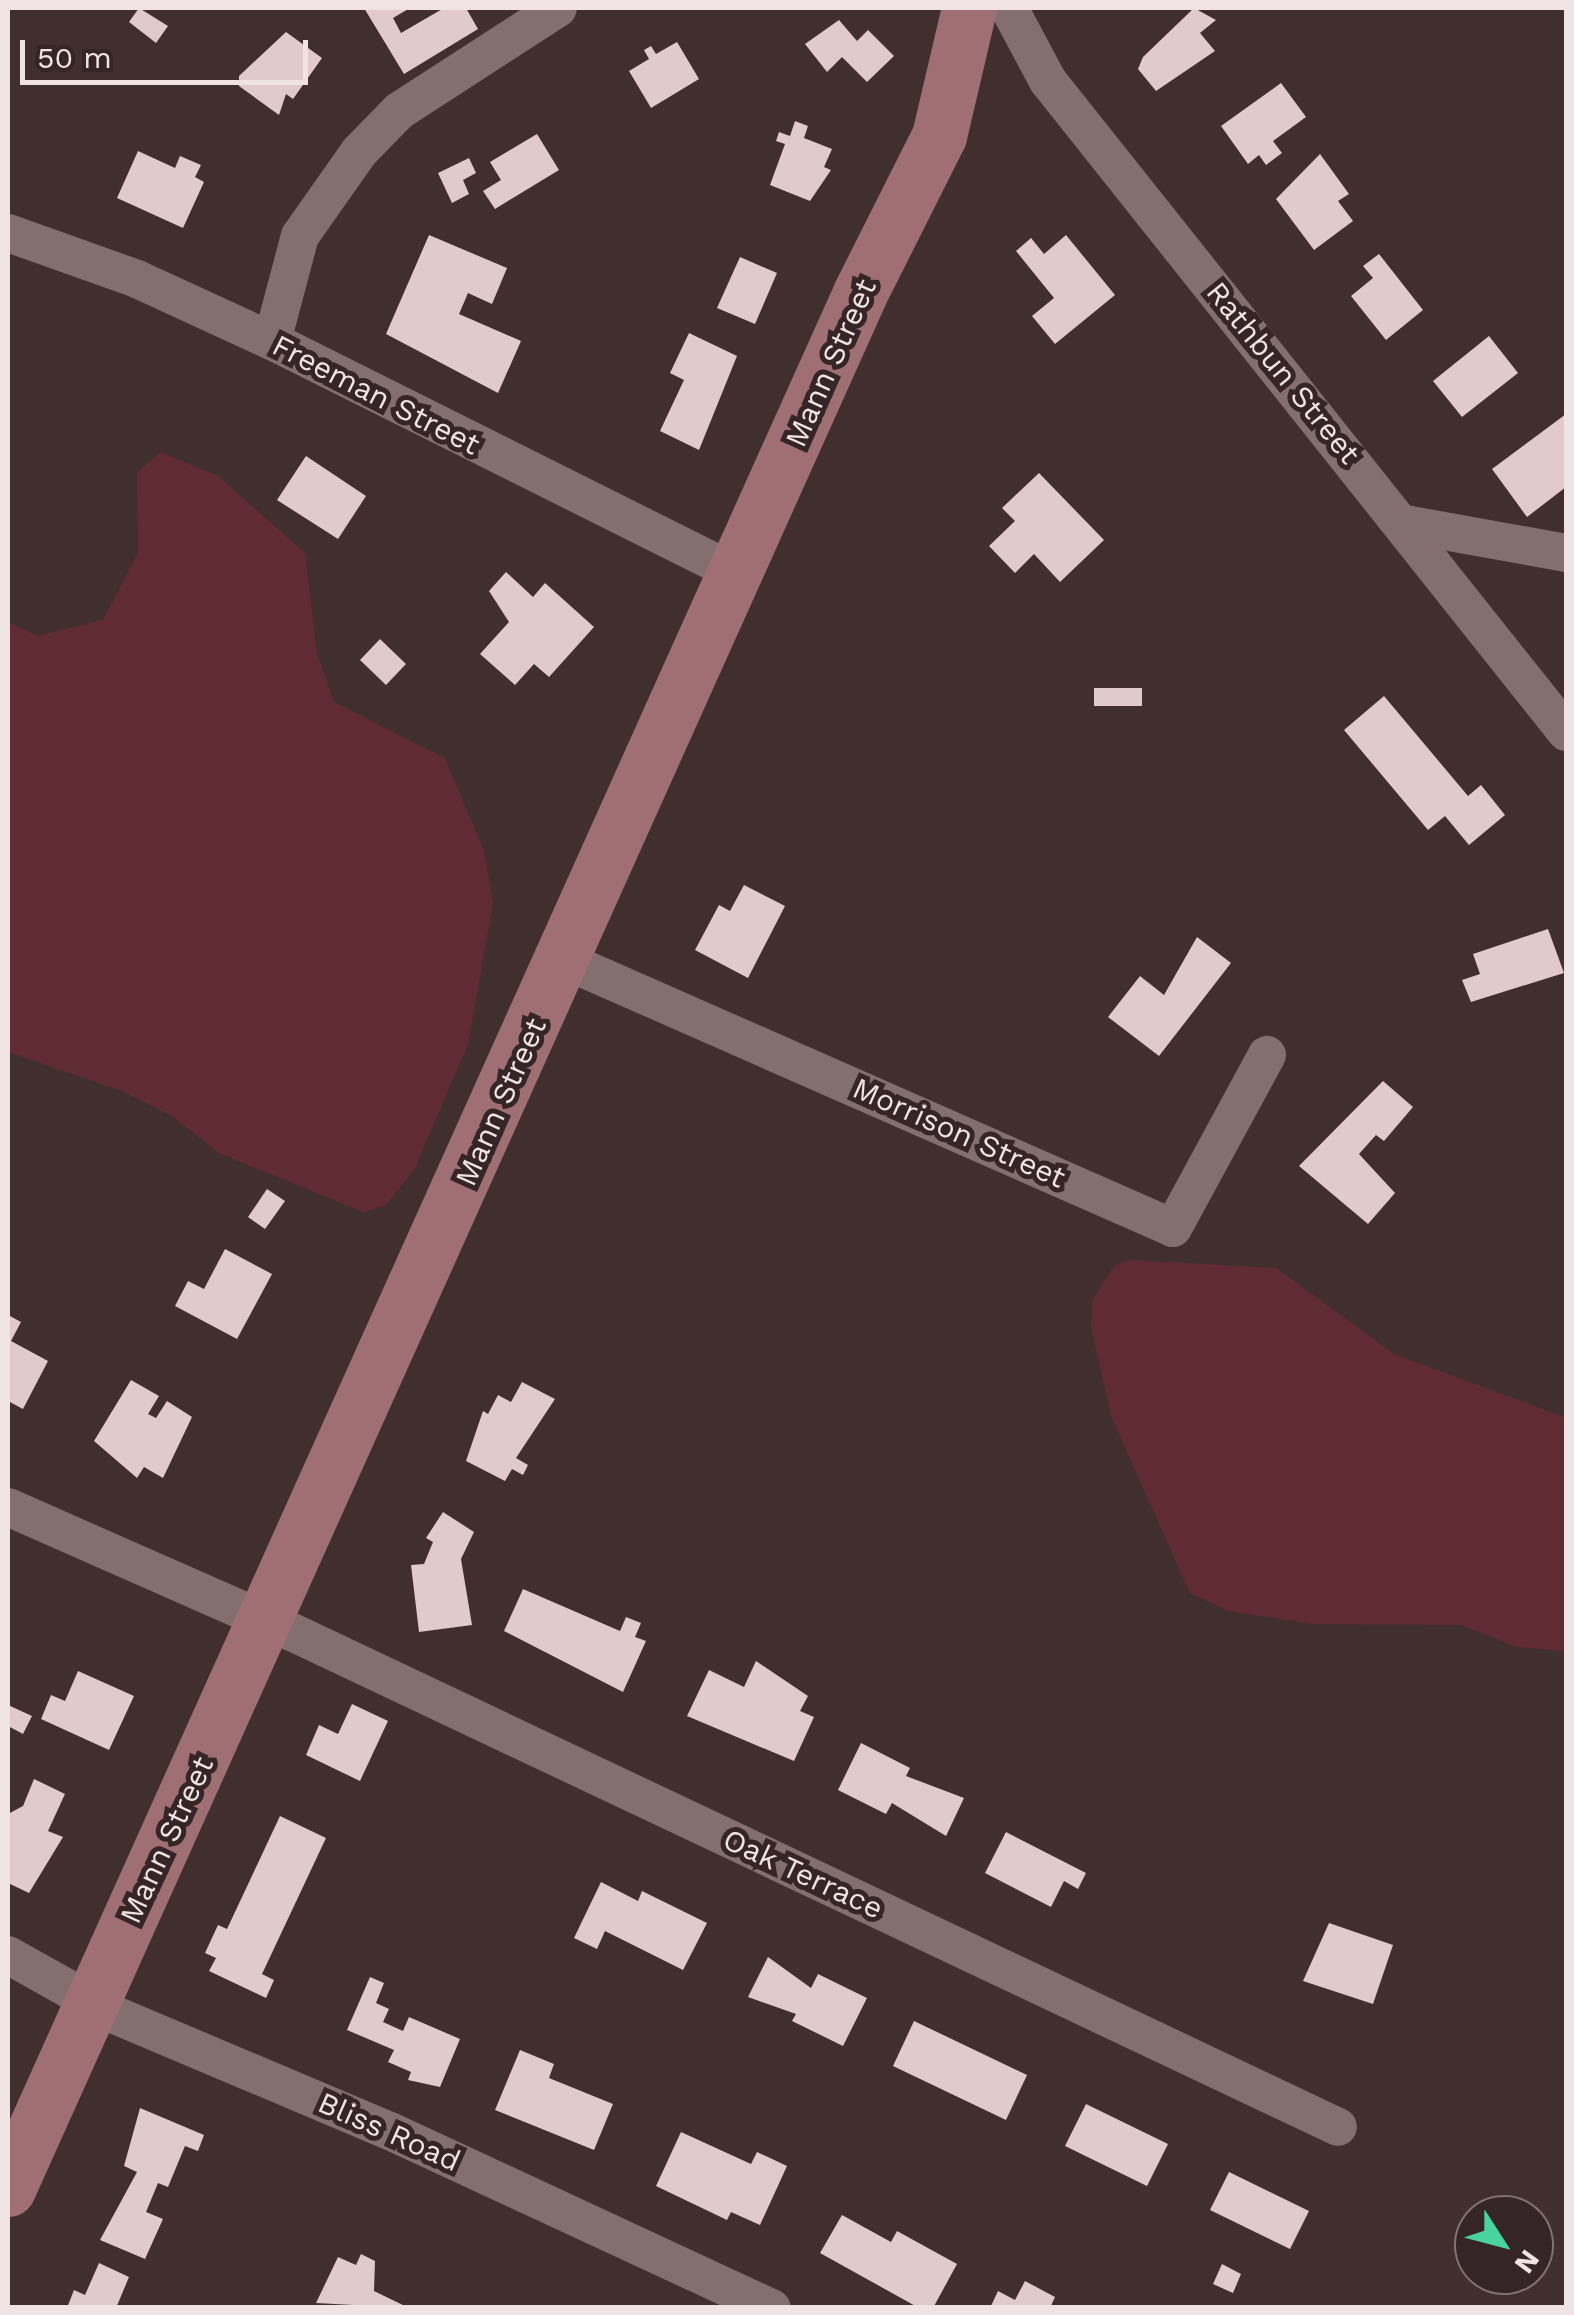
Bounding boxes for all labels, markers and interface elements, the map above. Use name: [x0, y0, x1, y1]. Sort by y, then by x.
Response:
scale bar: [25, 20, 312, 82]
text: 50 m: [37, 40, 112, 75]
street label: Mann Street: [778, 273, 884, 453]
street label: Rathbun Street: [1199, 275, 1367, 471]
street label: Freeman Street: [266, 327, 486, 463]
street label: Mann Street: [448, 1012, 554, 1192]
street label: Morrison Street: [847, 1070, 1071, 1196]
street label: Mann Street: [113, 1751, 221, 1929]
street label: Oak Terrace: [717, 1821, 889, 1927]
street label: Bliss Road: [312, 2085, 466, 2179]
north arrow: [1454, 2195, 1554, 2295]
text: N: [1508, 2244, 1547, 2280]

